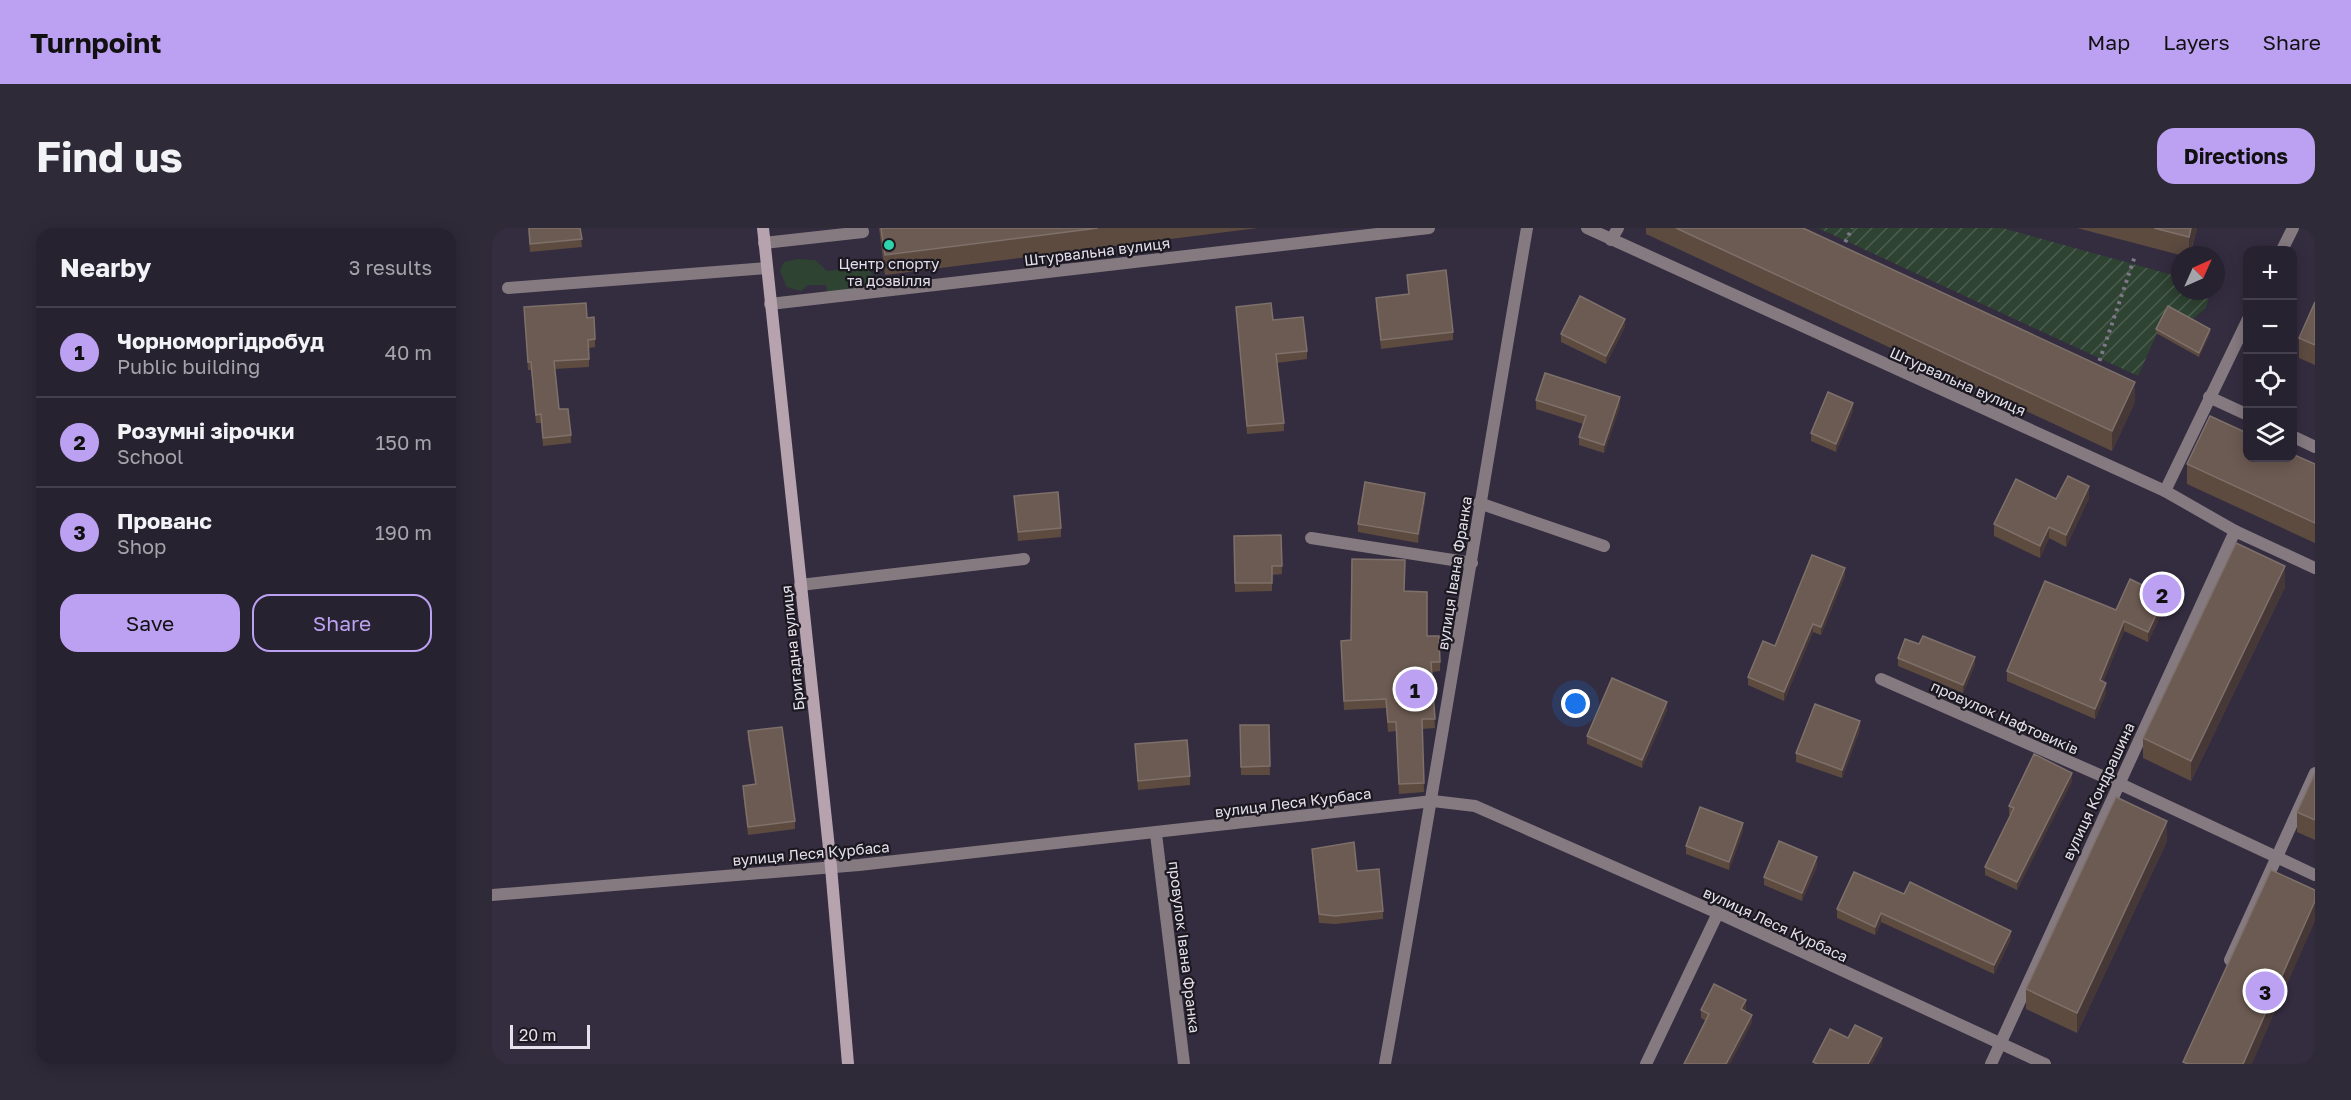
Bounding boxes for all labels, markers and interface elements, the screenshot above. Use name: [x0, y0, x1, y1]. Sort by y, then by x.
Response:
text: Turnpoint: [30, 26, 161, 59]
text: Map: [2087, 29, 2130, 55]
text: Layers: [2163, 29, 2230, 55]
text: Share: [2263, 29, 2321, 55]
button: Directions: [2157, 128, 2315, 184]
text: Find us: [36, 131, 183, 181]
street label: Штурвальна вулиця: [1023, 233, 1171, 269]
marker: Центр спорту та дозвілля: [882, 238, 896, 252]
north arrow: [2171, 246, 2225, 300]
map controls: [2243, 246, 2297, 462]
button: +: [2243, 246, 2297, 300]
text: Nearby: [60, 252, 151, 283]
place label: Центр спорту та дозвілля: [839, 254, 940, 289]
text: 3 results: [349, 255, 432, 279]
button: −: [2243, 300, 2297, 354]
text: Чорноморгідробуд: [117, 327, 324, 354]
text: 1: [74, 340, 85, 364]
text: 40 m: [385, 340, 432, 364]
street label: Штурвальна вулиця: [1887, 343, 2029, 419]
text: Public building: [117, 354, 260, 378]
button: locate: [2243, 354, 2297, 408]
button: layers: [2243, 408, 2297, 462]
text: Розумні зірочки: [117, 417, 294, 444]
text: 2: [73, 430, 86, 454]
text: 150 m: [376, 430, 432, 454]
text: School: [117, 444, 183, 468]
street label: вулиця Івана Франка: [1433, 495, 1475, 651]
text: Прованс: [117, 507, 212, 534]
text: 3: [73, 520, 86, 544]
text: 190 m: [375, 520, 432, 544]
text: Shop: [117, 534, 166, 558]
pin: 2: [2142, 572, 2182, 616]
street label: Бригадна вулиця: [776, 584, 808, 712]
button: Save: [60, 594, 240, 652]
button: Share: [252, 594, 432, 652]
pin: 1: [1396, 666, 1434, 712]
street label: провулок Нафтовиків: [1929, 676, 2081, 758]
your location: [1561, 689, 1590, 718]
street label: вулиця Кондрашина: [2058, 719, 2138, 863]
street label: вулиця Леся Курбаса: [1214, 783, 1372, 821]
street label: вулиця Леся Курбаса: [732, 837, 890, 869]
street label: провулок Івана Франка: [1166, 860, 1204, 1034]
street label: вулиця Леся Курбаса: [1701, 883, 1851, 965]
pin: 3: [2246, 968, 2284, 1014]
scale bar: [510, 1022, 590, 1050]
text: 20 m: [519, 1025, 556, 1045]

